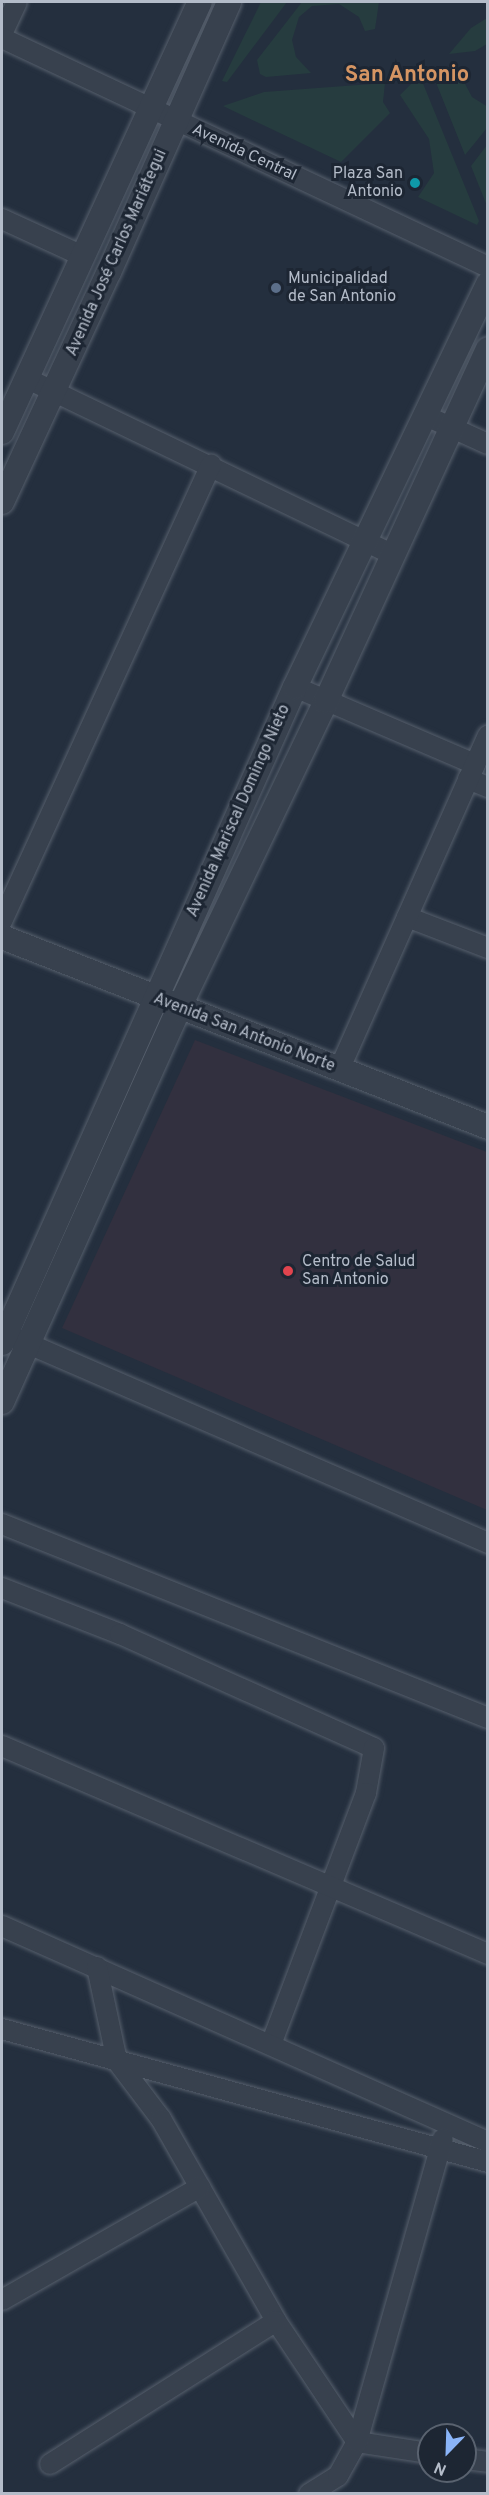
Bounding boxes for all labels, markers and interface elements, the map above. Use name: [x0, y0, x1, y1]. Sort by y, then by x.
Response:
district label: San Antonio: [344, 63, 470, 89]
street label: Avenida Central: [189, 120, 299, 186]
street label: Avenida José Carlos Mariátegui: [63, 147, 171, 359]
place label: Plaza San Antonio: [333, 164, 403, 202]
marker: Plaza San Antonio: [408, 176, 422, 190]
place label: Municipalidad de San Antonio: [288, 269, 397, 307]
marker: Municipalidad de San Antonio: [269, 281, 283, 295]
street label: Avenida Mariscal Domingo Nieto: [183, 702, 295, 920]
street label: Avenida San Antonio Norte: [150, 989, 338, 1077]
place label: Centro de Salud San Antonio: [302, 1252, 415, 1290]
marker: Centro de Salud San Antonio: [279, 1262, 297, 1280]
north arrow: [417, 2423, 477, 2483]
text: N: [432, 2456, 450, 2479]

